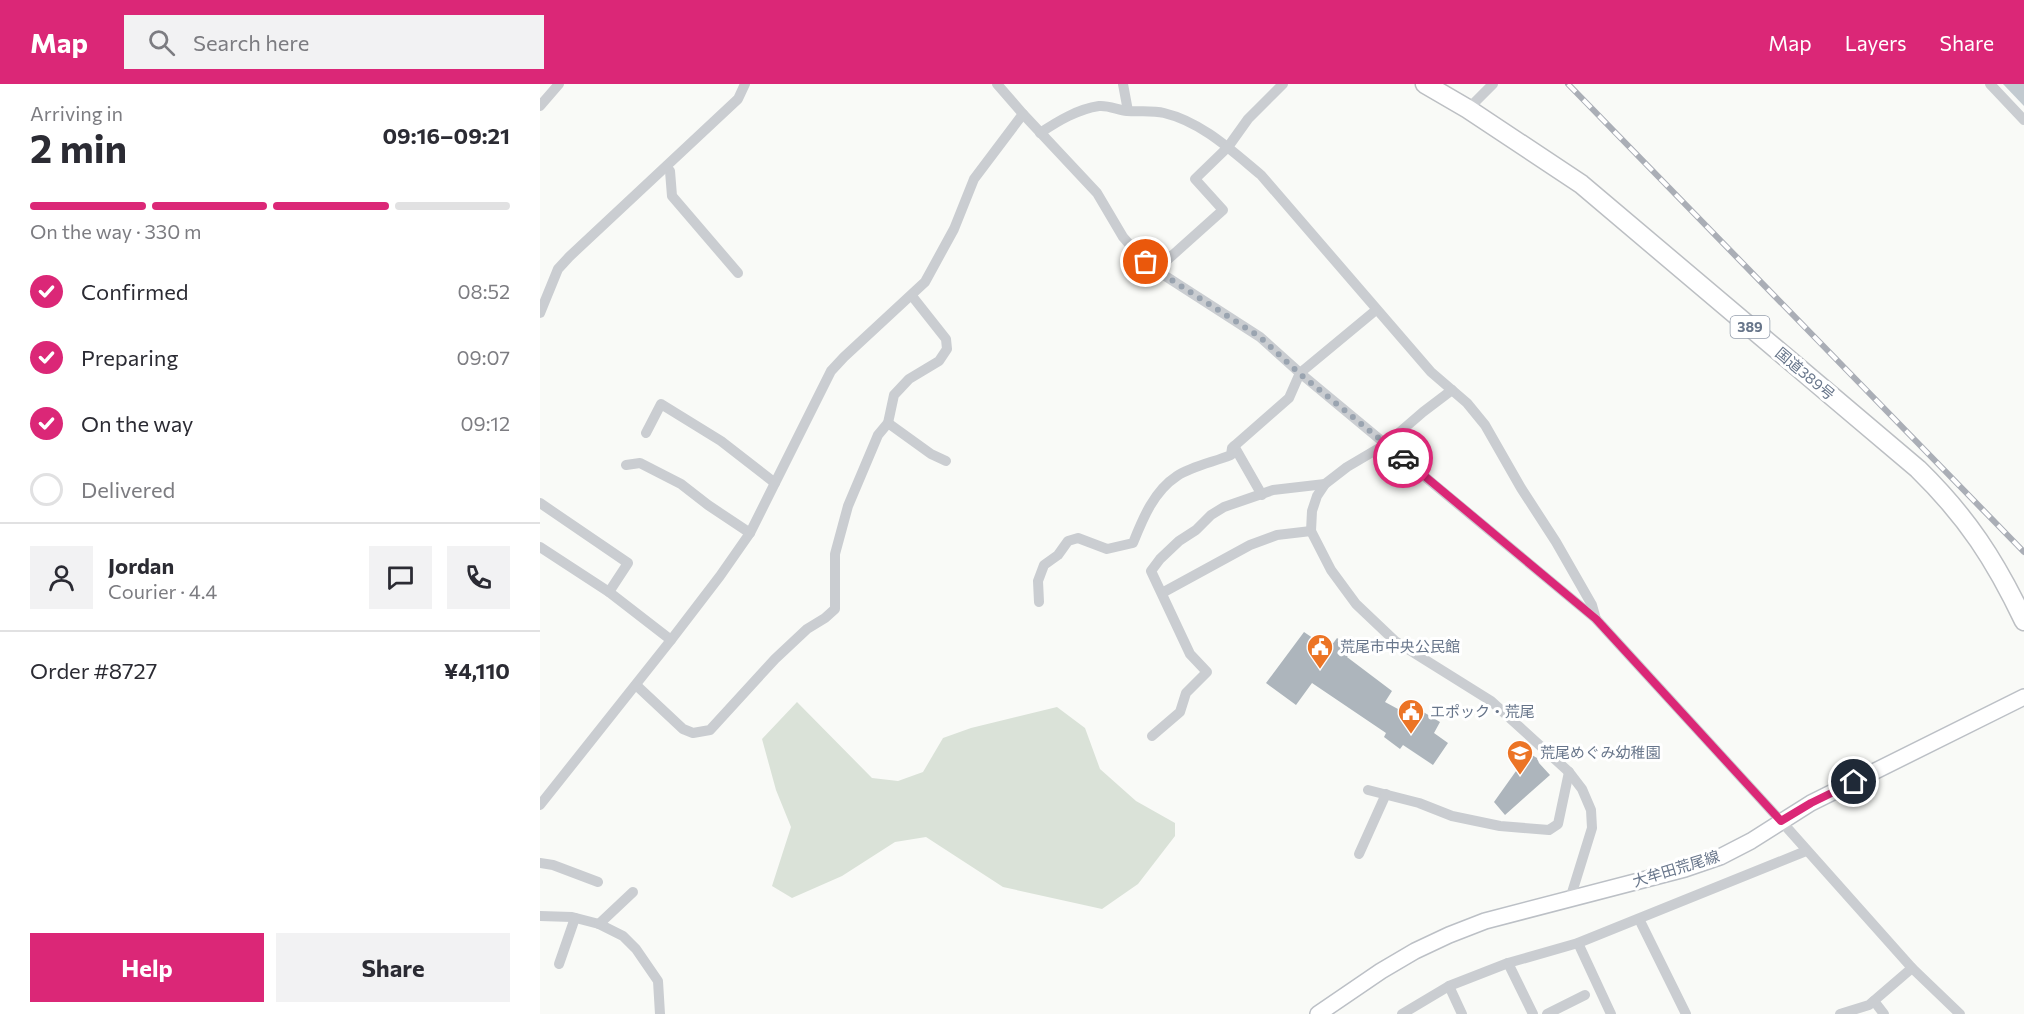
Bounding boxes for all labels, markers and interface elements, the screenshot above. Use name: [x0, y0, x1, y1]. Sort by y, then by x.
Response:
search box: [124, 15, 544, 69]
text: Map: [30, 25, 88, 59]
icon: search: [145, 26, 178, 59]
text: Search here: [193, 29, 309, 56]
text: Map: [1768, 30, 1812, 55]
text: Layers: [1845, 30, 1907, 55]
text: Share: [1940, 30, 1994, 55]
text: Arriving in: [30, 101, 123, 125]
text: 09:16–09:21: [382, 122, 510, 149]
text: 2 min: [30, 123, 127, 171]
text: On the way · 330 m: [30, 219, 202, 243]
pin: [1120, 236, 1171, 287]
icon: bag: [1129, 245, 1162, 278]
icon: check: [30, 275, 63, 308]
text: Confirmed: [81, 278, 188, 305]
text: 08:52: [458, 279, 510, 303]
road number: 389: [1730, 316, 1770, 338]
icon: check: [30, 341, 63, 374]
street label: 国道389号: [1772, 343, 1839, 403]
text: Preparing: [81, 344, 178, 371]
text: 09:07: [457, 345, 510, 369]
icon: check: [30, 407, 63, 440]
text: On the way: [81, 410, 193, 437]
text: 09:12: [460, 411, 510, 435]
courier: [1373, 428, 1433, 488]
icon: car: [1387, 442, 1420, 475]
text: Delivered: [81, 476, 175, 503]
button: person: [30, 546, 93, 609]
button: chat: [369, 546, 432, 609]
button: phone: [447, 546, 510, 609]
text: Jordan: [108, 552, 174, 579]
text: Courier · 4.4: [108, 579, 217, 603]
public building icon: 荒尾市中央公民館: [1305, 632, 1335, 670]
place label: 荒尾市中央公民館: [1340, 637, 1460, 655]
text: Order #8727: [30, 657, 157, 684]
text: ¥4,110: [444, 657, 510, 684]
public building icon: エポック・荒尾: [1396, 697, 1426, 735]
place label: エポック・荒尾: [1430, 702, 1535, 720]
school or university icon: 荒尾めぐみ幼稚園: [1505, 738, 1535, 776]
place label: 荒尾めぐみ幼稚園: [1540, 743, 1660, 761]
pin: [1828, 756, 1879, 807]
icon: home: [1837, 765, 1870, 798]
street label: 大牟田荒尾線: [1630, 846, 1721, 890]
button: Help: [30, 933, 264, 1002]
button: Share: [276, 933, 510, 1002]

